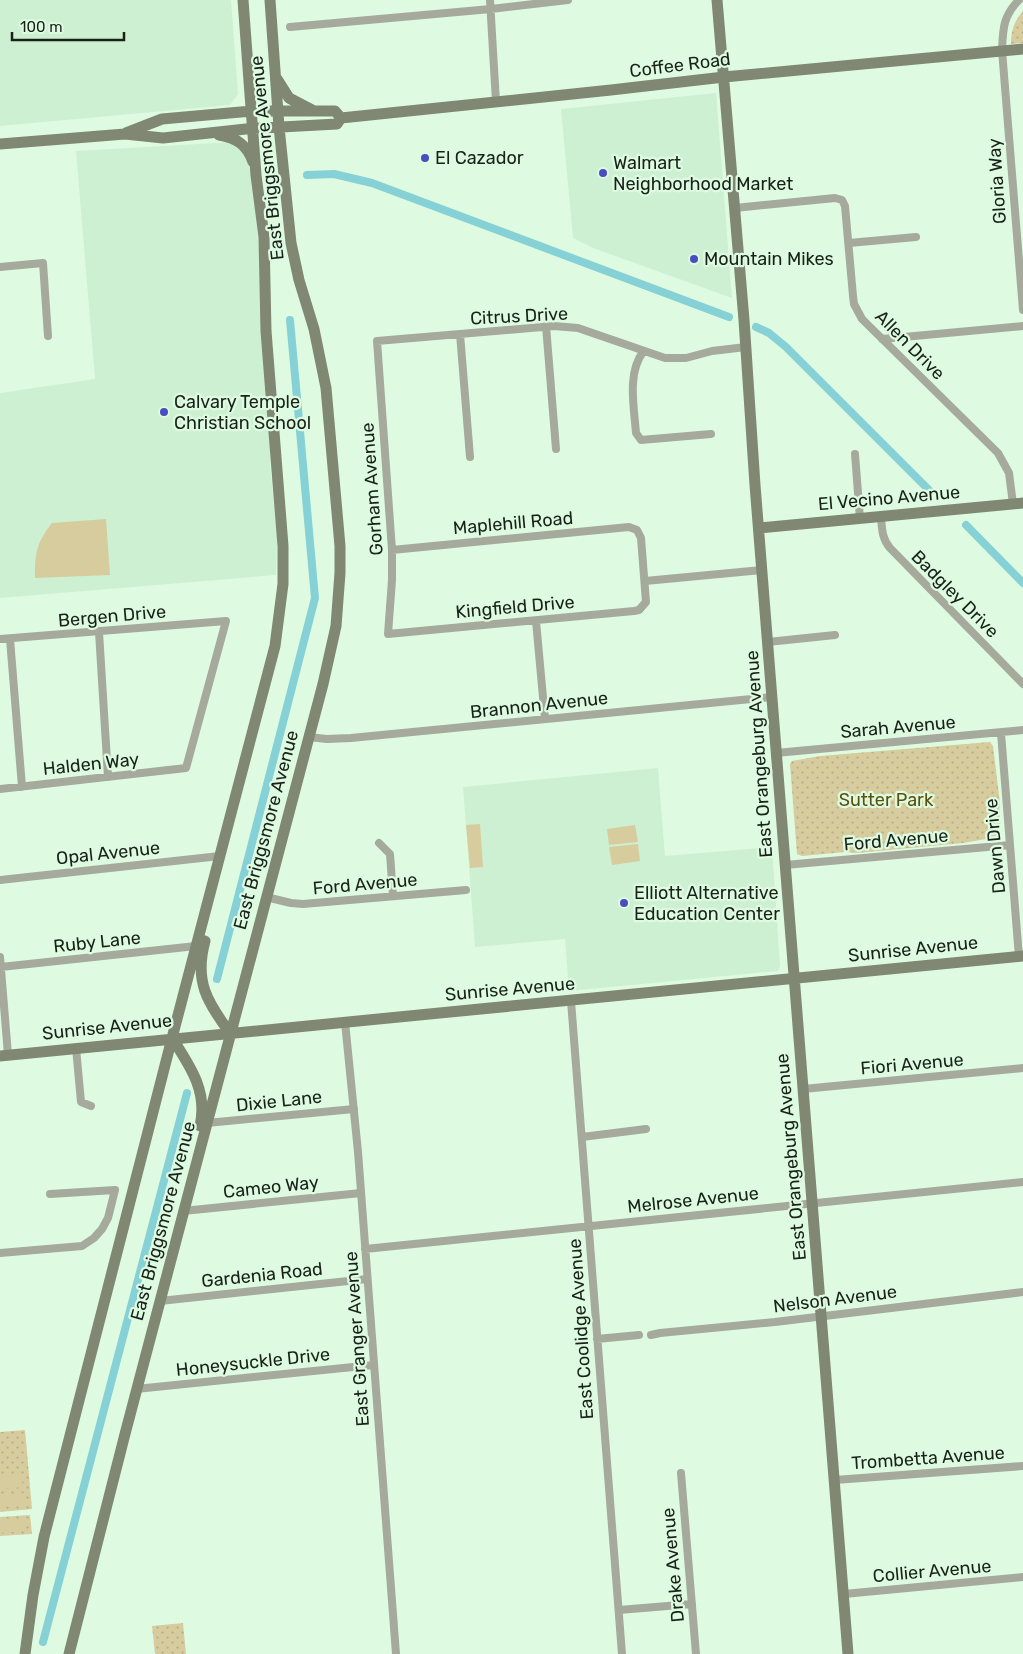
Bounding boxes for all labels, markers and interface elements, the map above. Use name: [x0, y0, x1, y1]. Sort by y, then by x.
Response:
scale bar: [12, 10, 125, 42]
text: 100 m: [20, 18, 62, 36]
street label: Coffee Road: [628, 48, 732, 82]
street label: East Briggsmore Avenue: [245, 55, 289, 261]
street label: Gloria Way: [983, 137, 1011, 225]
place label: El Cazador: [435, 147, 524, 169]
marker: El Cazador: [419, 152, 431, 164]
place label: Walmart Neighborhood Market: [613, 152, 793, 195]
marker: Walmart Neighborhood Market: [597, 167, 609, 179]
place label: Mountain Mikes: [704, 248, 834, 270]
marker: Mountain Mikes: [688, 253, 700, 265]
street label: Citrus Drive: [470, 302, 568, 330]
street label: Allen Drive: [871, 306, 949, 384]
place label: Calvary Temple Christian School: [174, 391, 311, 434]
marker: Calvary Temple Christian School: [158, 406, 170, 418]
street label: Gorham Avenue: [356, 422, 388, 556]
street label: El Vecino Avenue: [817, 481, 961, 515]
street label: Maplehill Road: [452, 507, 574, 539]
street label: Badgley Drive: [907, 546, 1003, 642]
street label: Kingfield Drive: [454, 591, 576, 623]
street label: Bergen Drive: [57, 600, 167, 632]
street label: East Orangeburg Avenue: [741, 650, 777, 858]
street label: Brannon Avenue: [469, 687, 609, 723]
street label: Sarah Avenue: [839, 711, 957, 743]
street label: East Briggsmore Avenue: [229, 728, 303, 932]
street label: Halden Way: [42, 748, 140, 780]
park label: Sutter Park: [839, 789, 934, 811]
street label: Dawn Drive: [980, 798, 1010, 894]
street label: Ford Avenue: [843, 824, 949, 856]
street label: Opal Avenue: [55, 837, 161, 869]
street label: Ford Avenue: [312, 868, 418, 900]
place label: Elliott Alternative Education Center: [634, 882, 780, 925]
marker: Elliott Alternative Education Center: [618, 897, 630, 909]
street label: Ruby Lane: [52, 926, 142, 958]
street label: Sunrise Avenue: [847, 931, 979, 967]
street label: Sunrise Avenue: [444, 972, 576, 1006]
street label: Sunrise Avenue: [41, 1009, 173, 1045]
street label: Fiori Avenue: [860, 1049, 964, 1079]
street label: East Orangeburg Avenue: [771, 1052, 811, 1262]
street label: Dixie Lane: [235, 1086, 323, 1116]
street label: East Briggsmore Avenue: [126, 1119, 200, 1323]
street label: Cameo Way: [222, 1171, 320, 1203]
street label: Melrose Avenue: [626, 1182, 760, 1218]
street label: East Coolidge Avenue: [564, 1238, 598, 1420]
street label: East Granger Avenue: [340, 1251, 374, 1427]
street label: Gardenia Road: [200, 1258, 324, 1292]
street label: Nelson Avenue: [772, 1281, 898, 1317]
street label: Honeysuckle Drive: [175, 1343, 331, 1381]
street label: Trombetta Avenue: [851, 1442, 1005, 1474]
street label: Drake Avenue: [657, 1507, 689, 1623]
street label: Collier Avenue: [872, 1555, 992, 1587]

